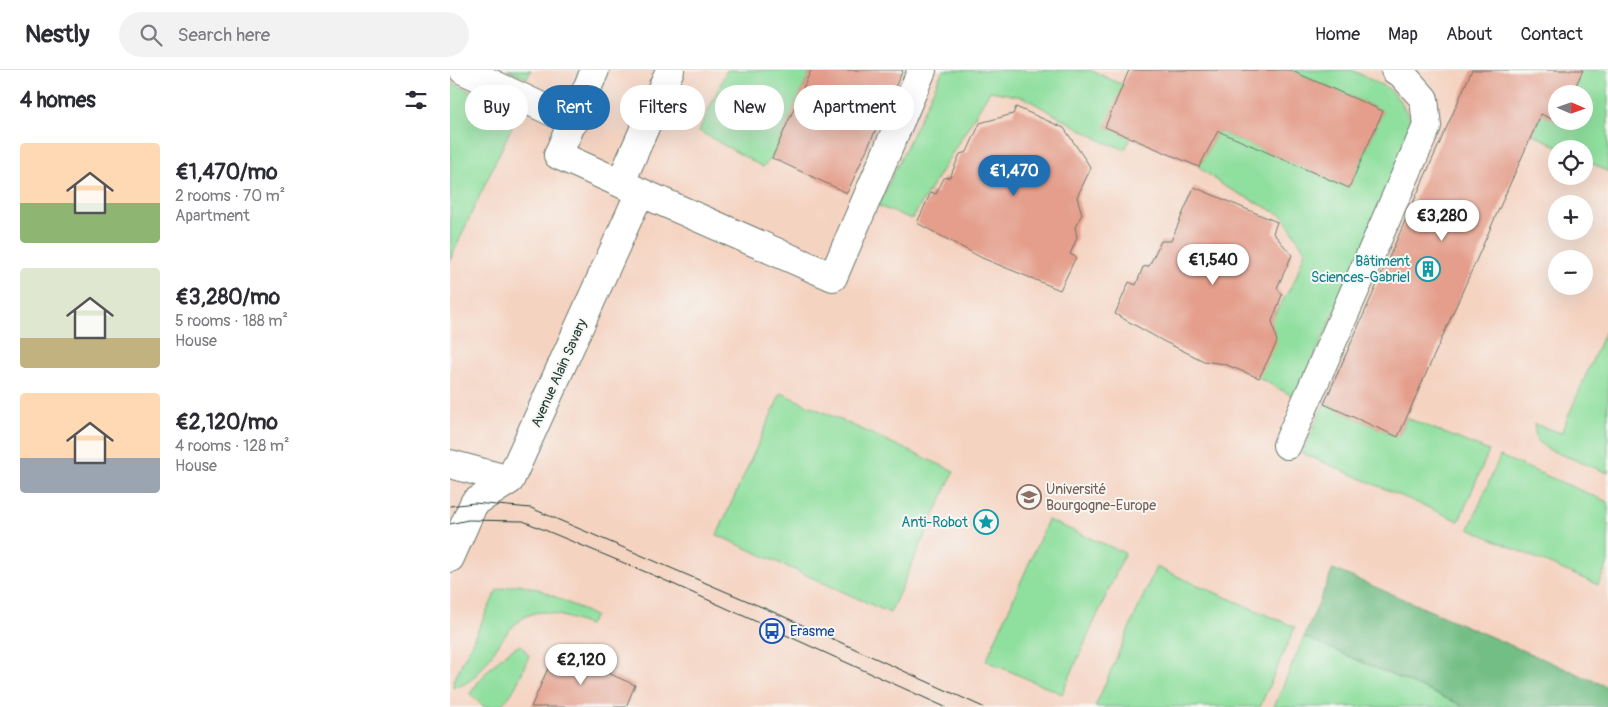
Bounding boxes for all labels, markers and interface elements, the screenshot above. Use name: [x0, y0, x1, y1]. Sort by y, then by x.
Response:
search box: [119, 12, 469, 57]
text: Nestly: [25, 20, 89, 49]
icon: search: [137, 21, 165, 49]
text: Search here: [177, 23, 270, 47]
text: Home: [1315, 23, 1360, 46]
text: Map: [1388, 23, 1418, 46]
text: About: [1446, 23, 1492, 46]
text: Contact: [1520, 23, 1583, 46]
chip: Buy: [465, 85, 528, 130]
chip: Rent: [538, 85, 610, 130]
chip: Filters: [620, 85, 705, 130]
chip: New: [715, 85, 784, 130]
chip: Apartment: [794, 85, 914, 130]
north arrow: [1548, 85, 1592, 130]
map controls: [1548, 85, 1593, 295]
icon: filters: [402, 86, 430, 114]
text: 4 homes: [20, 87, 96, 114]
button: locate: [1548, 140, 1593, 185]
pin: €1,470: [973, 154, 1055, 197]
text: €1,470/mo: [175, 159, 278, 186]
text: €1,470: [989, 161, 1039, 181]
icon: home: [60, 163, 120, 223]
text: 2 rooms · 70 m²: [175, 186, 285, 206]
button: +: [1548, 195, 1593, 240]
pin: €3,280: [1401, 200, 1483, 242]
text: Apartment: [175, 206, 250, 226]
text: €3,280: [1416, 206, 1468, 226]
pin: €1,540: [1172, 244, 1254, 286]
text: €1,540: [1188, 250, 1238, 270]
button: −: [1548, 250, 1593, 295]
place label: Bâtiment Sciences-Gabriel: [1311, 253, 1410, 286]
building icon: Bâtiment Sciences-Gabriel: [1415, 256, 1441, 282]
text: €3,280/mo: [175, 284, 280, 311]
icon: home: [60, 288, 120, 348]
text: 5 rooms · 188 m²: [175, 311, 288, 331]
street label: Avenue Alain Savary: [527, 316, 591, 430]
text: House: [175, 331, 217, 351]
text: €2,120/mo: [175, 409, 278, 436]
icon: home: [60, 413, 120, 473]
text: 4 rooms · 128 m²: [175, 436, 290, 456]
text: House: [175, 456, 217, 476]
place label: Université Bourgogne-Europe: [1046, 481, 1156, 514]
school or university icon: Université Bourgogne-Europe: [1016, 484, 1042, 510]
place icon: Anti-Robot: [973, 509, 999, 535]
place label: Anti-Robot: [901, 514, 968, 531]
bus stop icon: Erasme: [759, 618, 785, 644]
place label: Erasme: [790, 623, 834, 640]
pin: €2,120: [540, 644, 622, 686]
text: €2,120: [556, 650, 606, 670]

